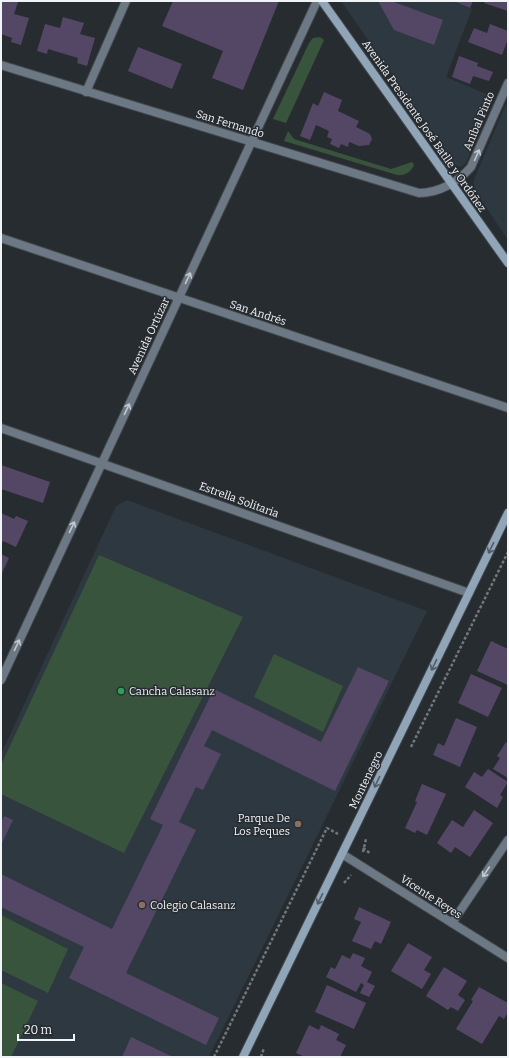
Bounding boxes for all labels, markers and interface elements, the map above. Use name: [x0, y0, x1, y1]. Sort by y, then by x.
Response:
street label: Avenida Presidente José Batlle y Ordóñez: [359, 37, 489, 215]
street label: Aníbal Pinto: [461, 90, 497, 152]
street label: San Fernando: [194, 107, 266, 141]
one-way arrow: [474, 149, 481, 161]
one-way arrow: [185, 273, 192, 285]
street label: Avenida Ortúzar: [125, 295, 173, 377]
street label: San Andrés: [228, 298, 288, 328]
one-way arrow: [124, 403, 131, 415]
street label: Estrella Solitaria: [197, 480, 281, 520]
one-way arrow: [69, 521, 76, 533]
one-way arrow: [487, 542, 494, 554]
one-way arrow: [14, 639, 21, 651]
one-way arrow: [430, 659, 437, 671]
place label: Cancha Calasanz: [129, 685, 215, 698]
marker: Cancha Calasanz: [116, 686, 126, 696]
street label: Montenegro: [346, 749, 386, 811]
one-way arrow: [373, 776, 380, 788]
place label: Parque De Los Peques: [233, 812, 290, 838]
marker: Parque De Los Peques: [293, 819, 303, 829]
one-way arrow: [482, 866, 490, 877]
street label: Vicente Reyes: [398, 872, 464, 922]
one-way arrow: [316, 892, 323, 904]
place label: Colegio Calasanz: [150, 899, 236, 912]
marker: Colegio Calasanz: [137, 900, 147, 910]
scale bar: [18, 1016, 74, 1042]
text: 20 m: [24, 1023, 53, 1037]

